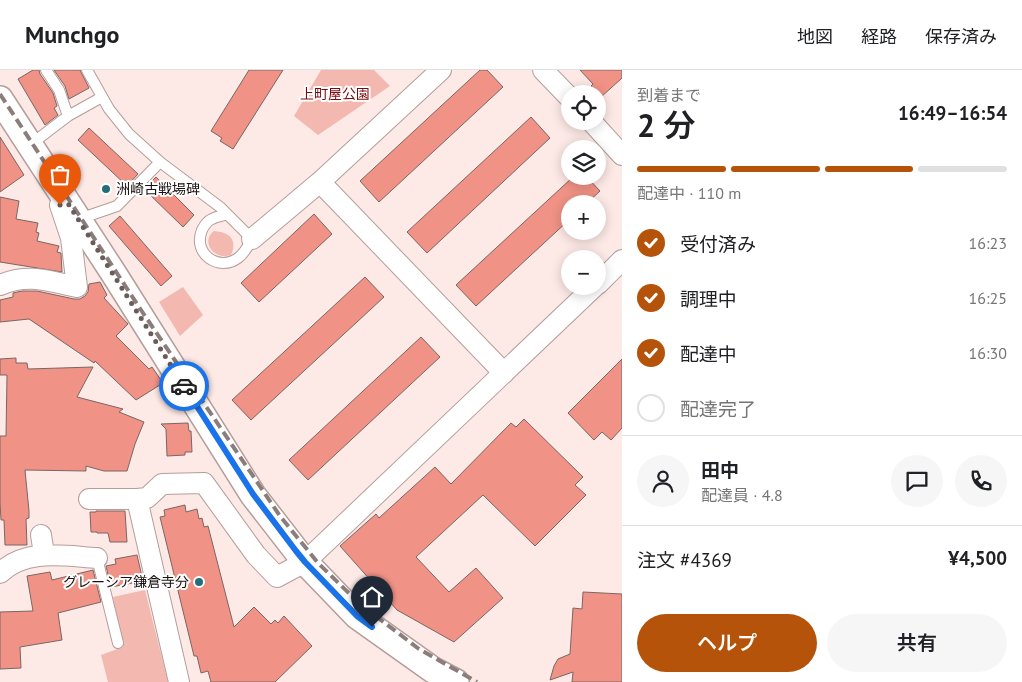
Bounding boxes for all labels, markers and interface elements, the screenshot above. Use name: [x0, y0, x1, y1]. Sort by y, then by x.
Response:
text: Munchgo: [25, 19, 119, 50]
text: 地図: [797, 25, 833, 48]
text: 経路: [861, 25, 897, 48]
text: 保存済み: [925, 25, 997, 48]
park label: 上町屋公園: [300, 85, 370, 103]
map controls: [561, 85, 606, 295]
button: locate: [561, 85, 606, 130]
text: 到着まで: [637, 85, 701, 105]
text: 16:49–16:54: [898, 101, 1007, 125]
text: 2 分: [637, 104, 695, 146]
button: layers: [561, 140, 606, 185]
pin: [39, 154, 81, 205]
icon: bag: [46, 161, 74, 189]
place label: 洲崎古戦場碑: [116, 180, 200, 198]
marker: 洲崎古戦場碑: [100, 183, 112, 195]
text: 配達中 · 110 m: [637, 183, 741, 203]
button: +: [561, 195, 606, 240]
icon: check: [637, 229, 665, 257]
text: 受付済み: [680, 232, 756, 256]
text: 16:23: [969, 233, 1007, 253]
button: −: [561, 250, 606, 295]
icon: check: [637, 284, 665, 312]
text: 調理中: [680, 287, 737, 311]
text: 16:25: [969, 288, 1007, 308]
icon: check: [637, 339, 665, 367]
text: 配達中: [680, 342, 737, 366]
text: 16:30: [969, 343, 1007, 363]
courier: [159, 361, 209, 411]
icon: car: [170, 372, 198, 400]
text: 配達完了: [680, 397, 756, 421]
button: person: [637, 455, 689, 507]
button: chat: [891, 455, 943, 507]
button: phone: [955, 455, 1007, 507]
text: 田中: [701, 458, 739, 482]
text: 配達員 · 4.8: [701, 485, 783, 505]
text: ¥4,500: [948, 546, 1007, 570]
text: 注文 #4369: [637, 548, 732, 572]
place label: グレーシア鎌倉寺分: [63, 573, 189, 591]
marker: グレーシア鎌倉寺分: [193, 576, 205, 588]
pin: [351, 576, 393, 627]
icon: home: [358, 583, 386, 611]
button: ヘルプ: [637, 614, 817, 672]
button: 共有: [827, 614, 1007, 672]

